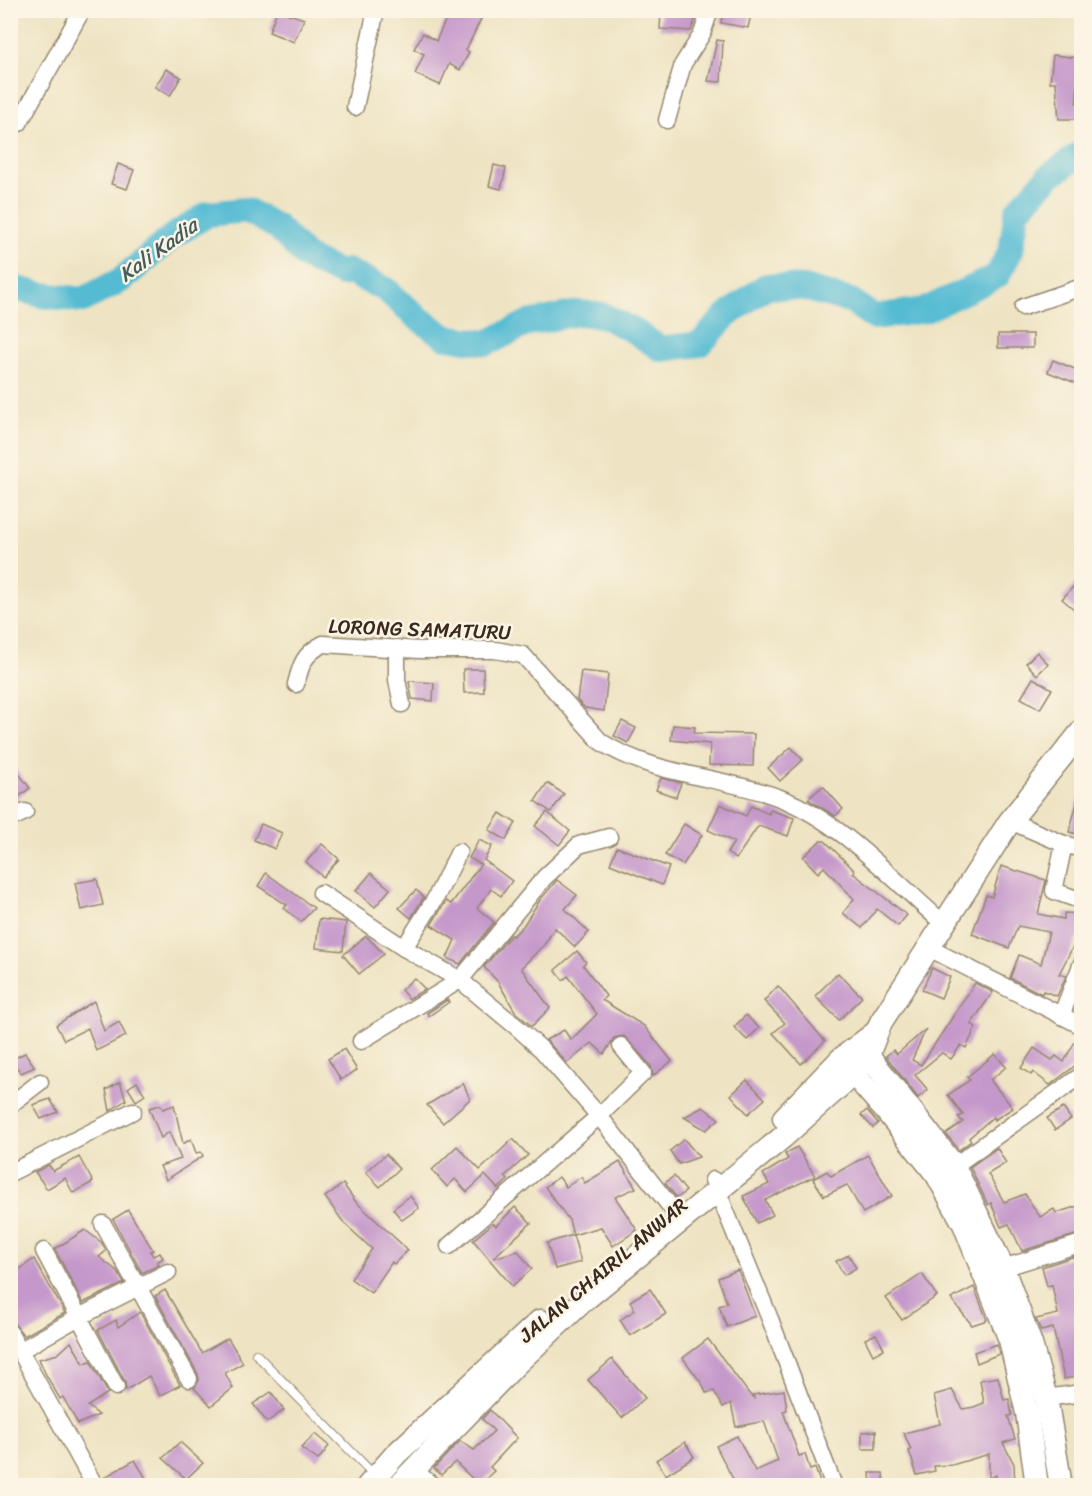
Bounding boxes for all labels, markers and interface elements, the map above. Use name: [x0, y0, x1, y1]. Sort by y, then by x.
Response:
water label: Kali Kadia: [110, 206, 208, 292]
street label: LORONG SAMATURU: [328, 609, 512, 650]
street label: JALAN CHAIRIL ANWAR: [510, 1189, 696, 1353]

